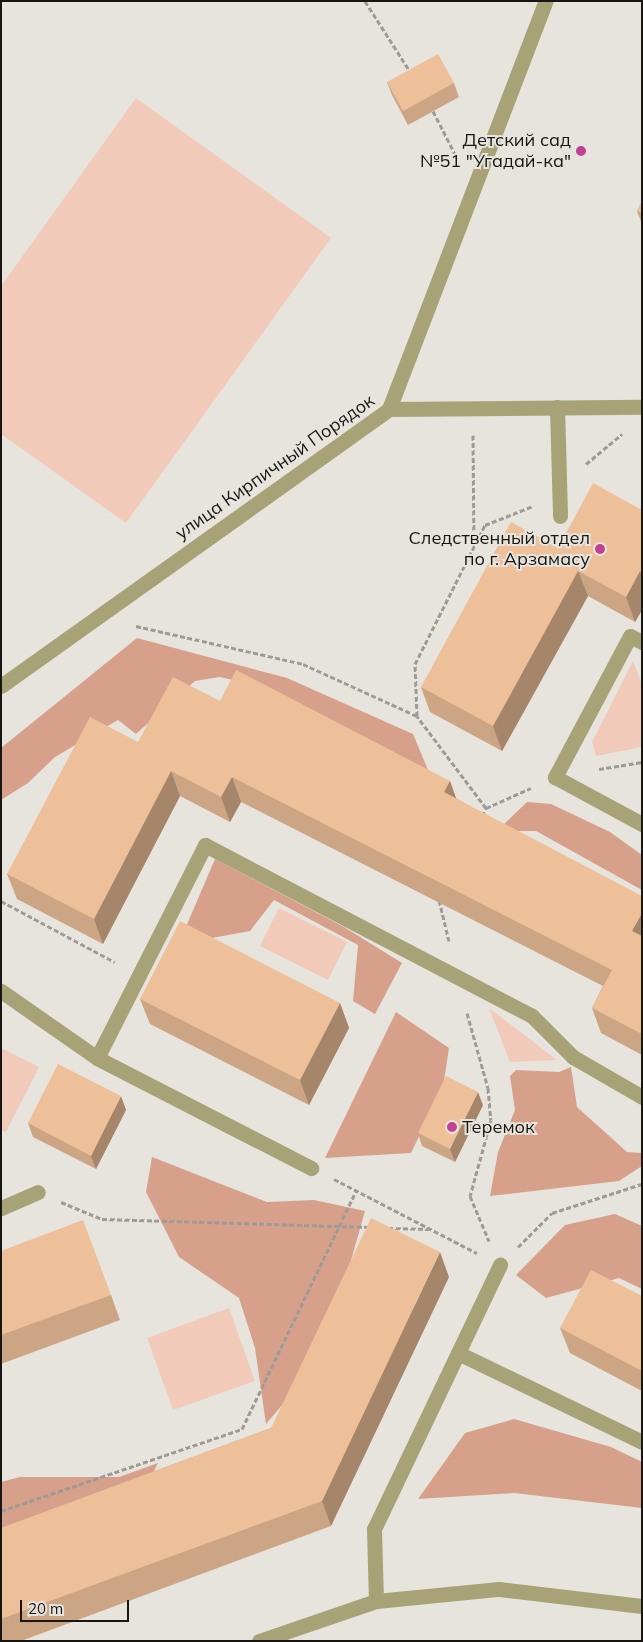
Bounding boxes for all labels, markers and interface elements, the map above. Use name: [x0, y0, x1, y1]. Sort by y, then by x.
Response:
place label: Детский сад №51 "Угадай-ка": [420, 130, 571, 172]
marker: Детский сад №51 "Угадай-ка": [575, 145, 587, 157]
street label: улица Кирпичный Порядок: [171, 390, 379, 544]
place label: Следственный отдел по г. Арзамасу: [409, 528, 590, 570]
marker: Следственный отдел по г. Арзамасу: [594, 543, 606, 555]
place label: Теремок: [462, 1116, 535, 1138]
marker: Теремок: [446, 1121, 458, 1133]
scale bar: [22, 1590, 131, 1622]
text: 20 m: [28, 1599, 63, 1618]

